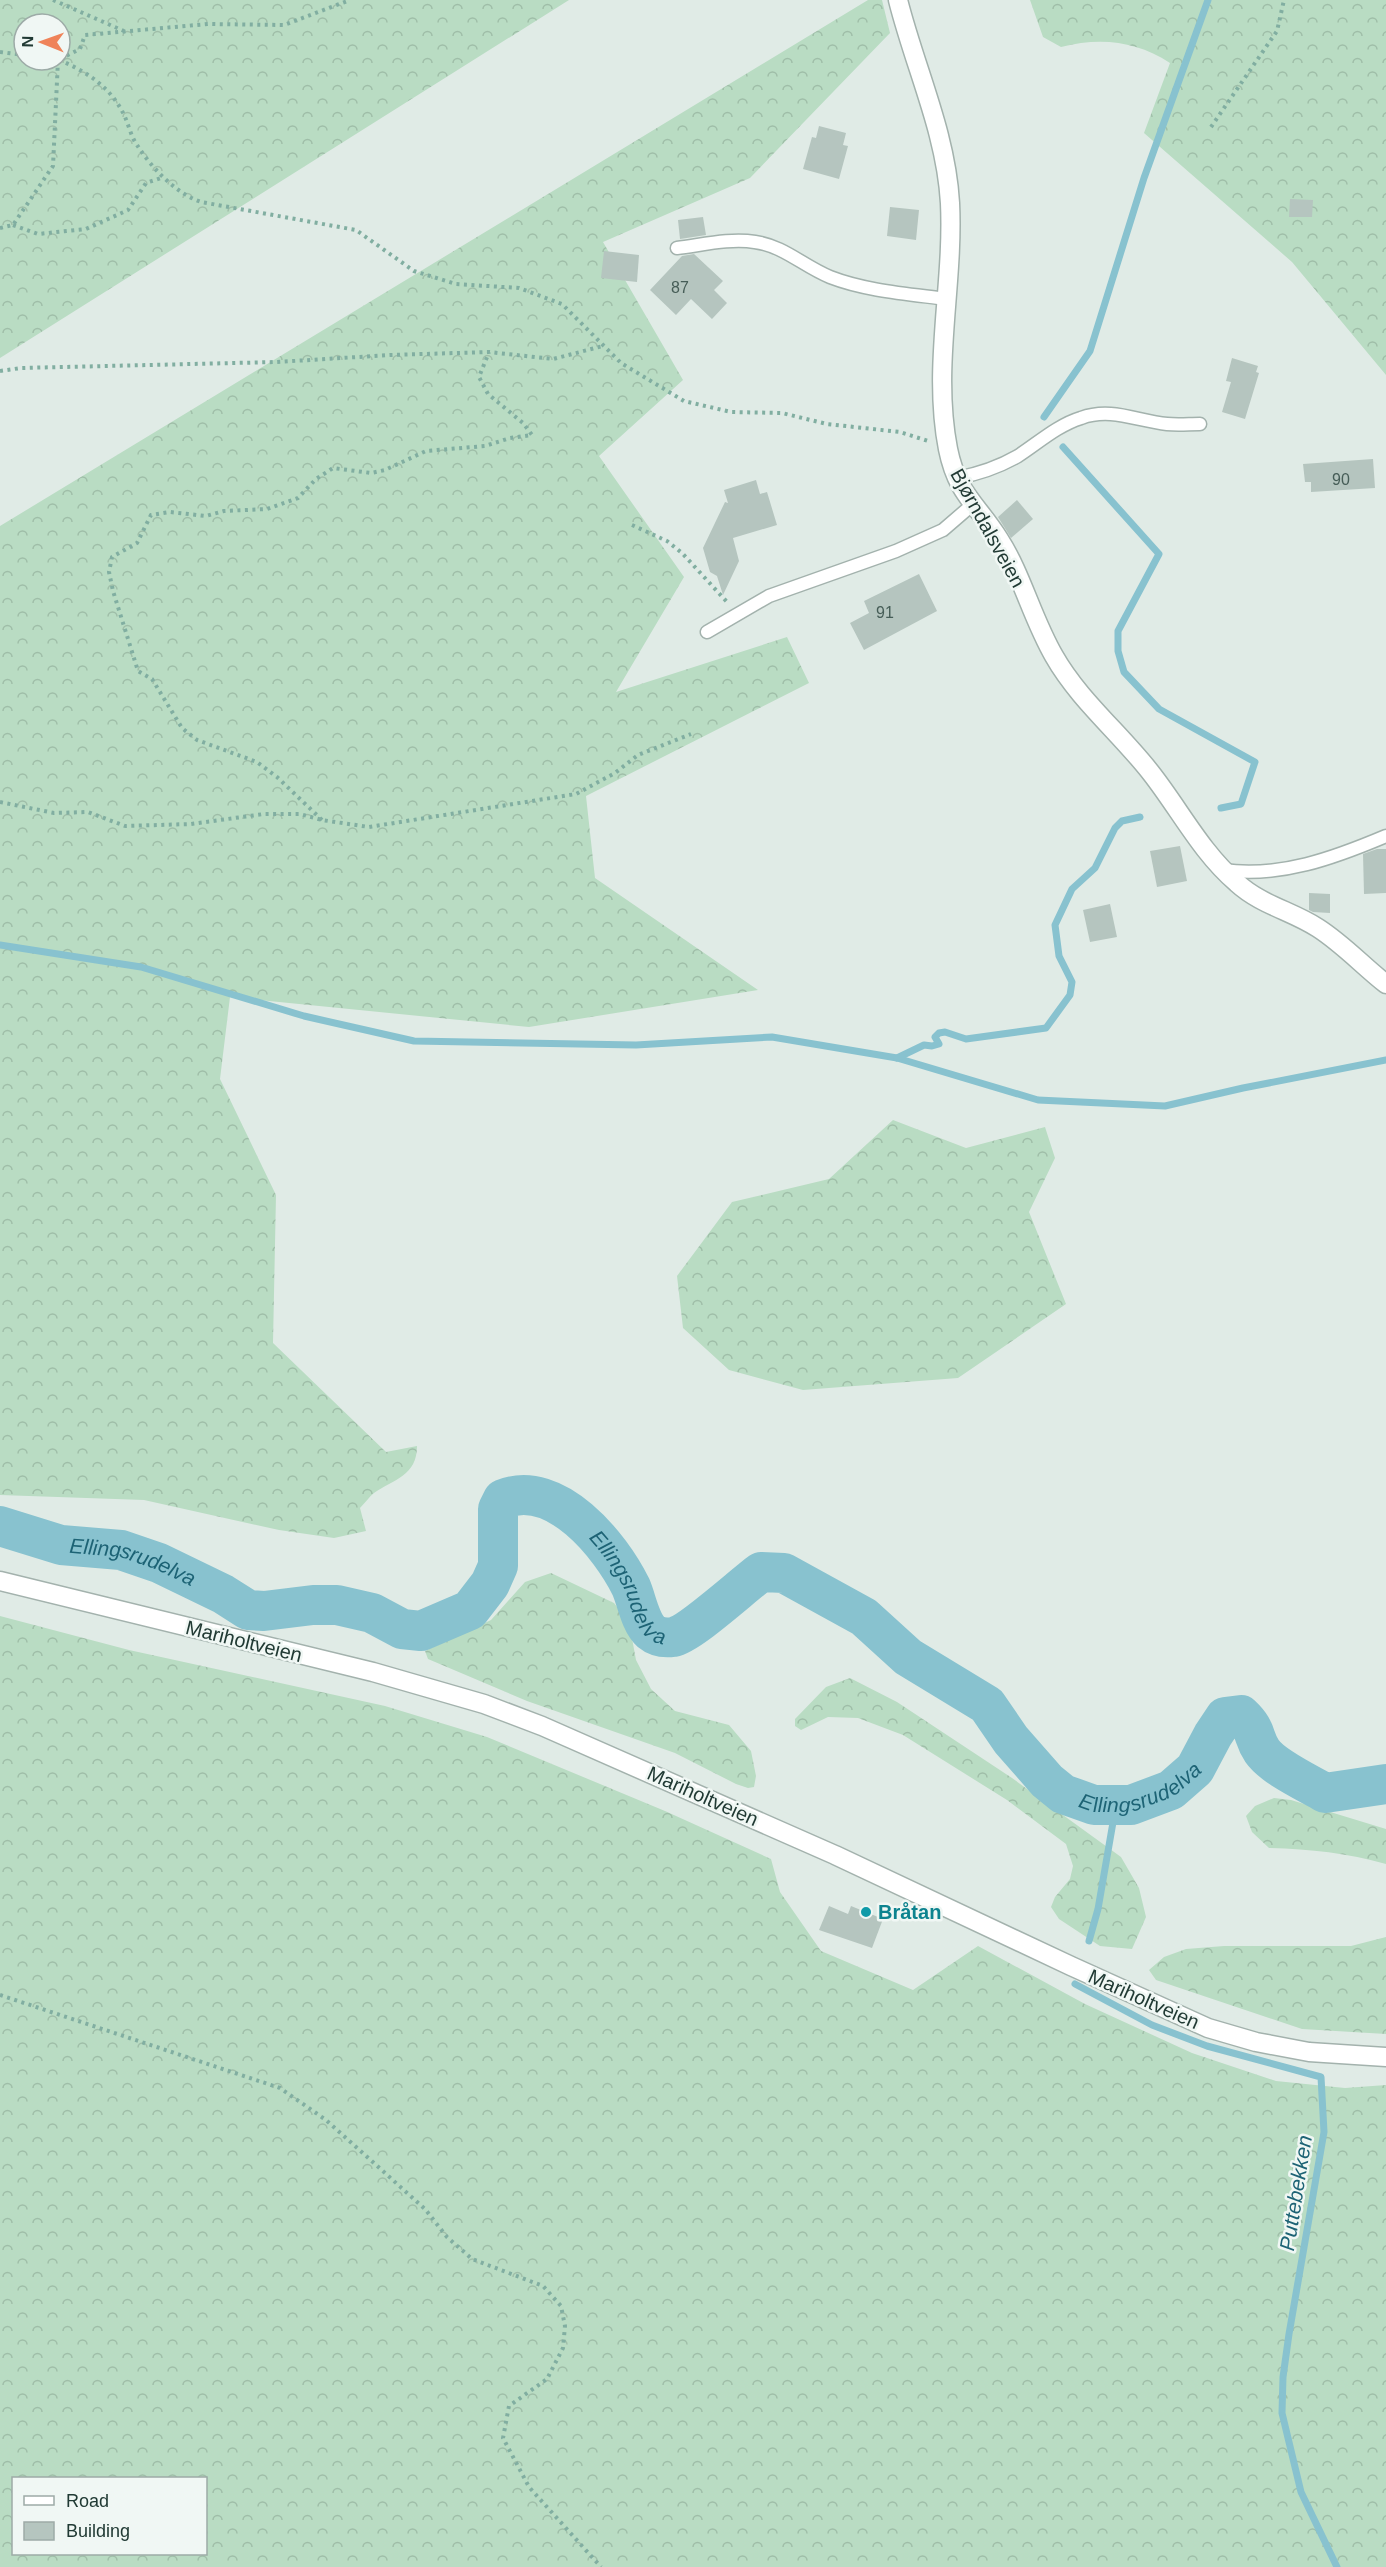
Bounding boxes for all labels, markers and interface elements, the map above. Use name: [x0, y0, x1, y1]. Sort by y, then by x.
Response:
north arrow: [12, 12, 72, 72]
text: N: [19, 36, 36, 48]
house number: 87: [671, 279, 689, 296]
street label: Bjørndalsveien: [946, 465, 1030, 591]
house number: 90: [1332, 471, 1350, 488]
house number: 91: [876, 604, 894, 621]
water label: Ellingsrudelva: [585, 1526, 668, 1649]
water label: Ellingsrudelva: [69, 1534, 199, 1590]
street label: Mariholtveien: [184, 1616, 304, 1666]
water label: Ellingsrudelva: [1076, 1757, 1205, 1816]
street label: Mariholtveien: [644, 1762, 762, 1830]
place label: Bråtan: [878, 1901, 941, 1923]
marker: Bråtan: [859, 1905, 873, 1919]
street label: Mariholtveien: [1085, 1965, 1203, 2033]
water label: Puttebekken: [1275, 2133, 1316, 2252]
legend: [12, 2477, 207, 2555]
text: Road: [66, 2491, 109, 2511]
text: Building: [66, 2521, 130, 2541]

